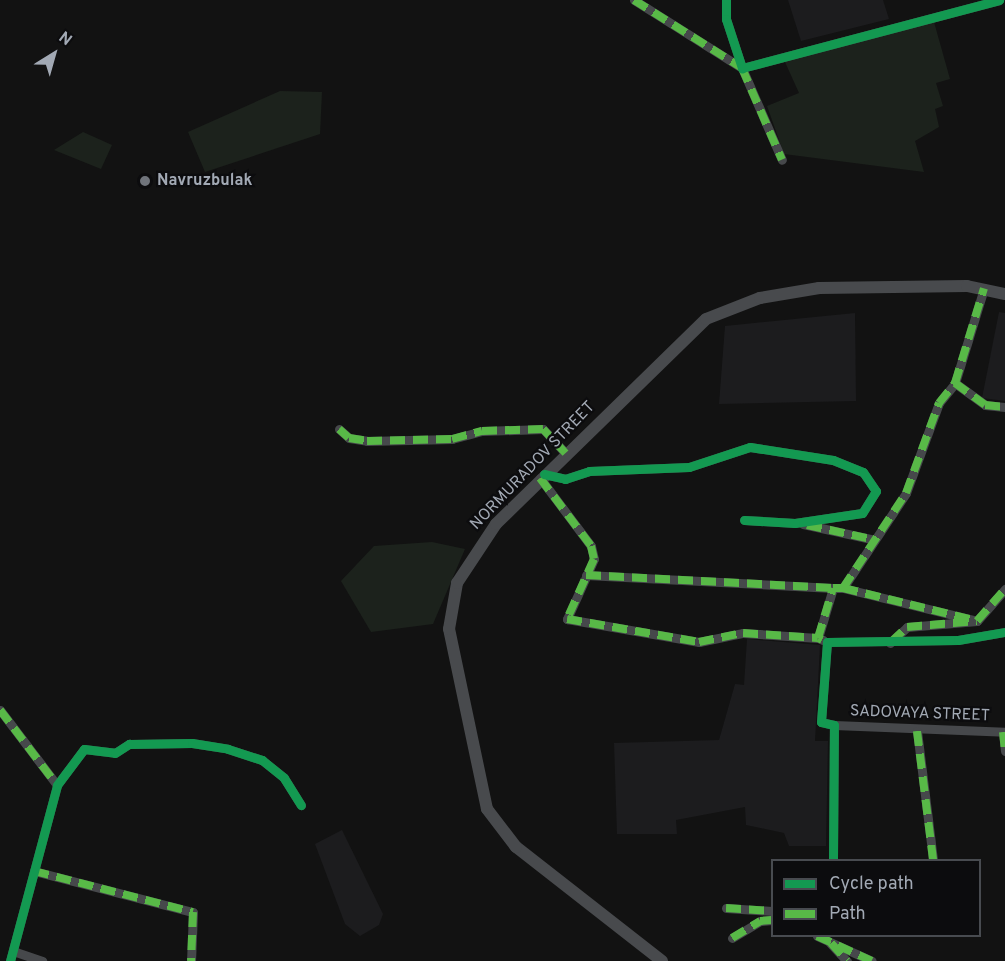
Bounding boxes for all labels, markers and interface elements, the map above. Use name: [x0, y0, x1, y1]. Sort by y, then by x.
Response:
north arrow: [24, 24, 84, 84]
text: N: [54, 28, 75, 51]
place label: Navruzbulak: [157, 171, 252, 191]
marker: Navruzbulak: [138, 174, 152, 188]
street label: NORMURADOV STREET: [466, 398, 600, 534]
street label: SADOVAYA STREET: [849, 702, 991, 726]
legend: [771, 859, 981, 937]
text: Cycle path: [829, 873, 914, 896]
text: Path: [829, 903, 866, 926]

